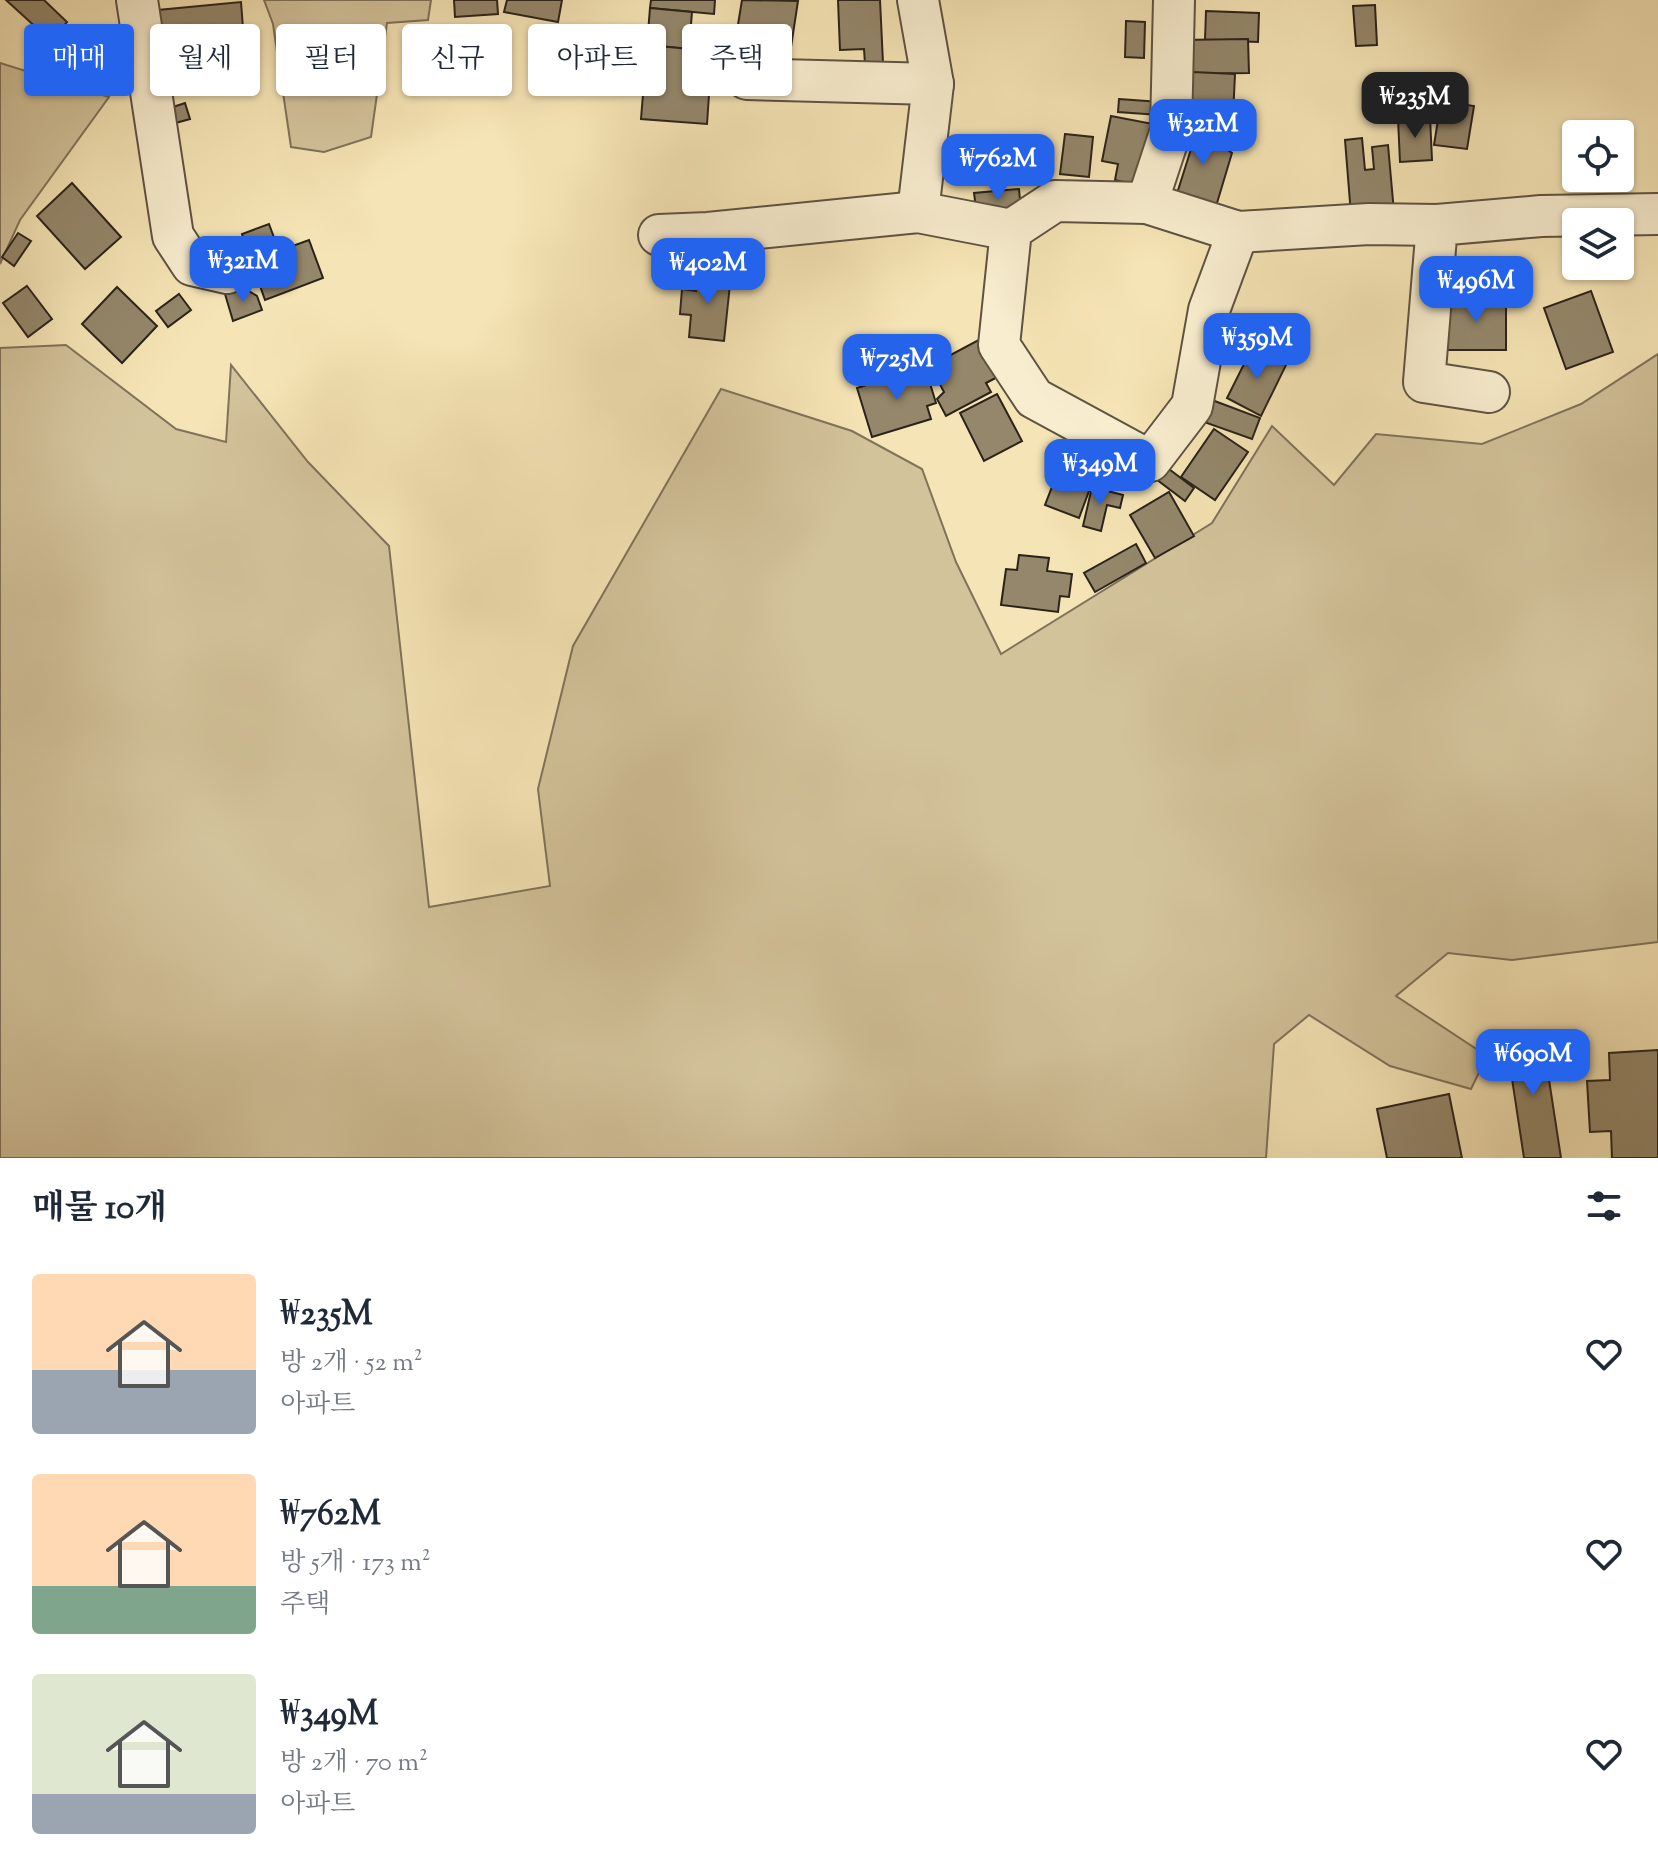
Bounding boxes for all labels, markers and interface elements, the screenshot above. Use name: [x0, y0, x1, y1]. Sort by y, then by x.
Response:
chip: 매매: [24, 24, 134, 96]
chip: 월세: [150, 24, 260, 96]
chip: 필터: [276, 24, 386, 96]
chip: 신규: [402, 24, 512, 96]
chip: 아파트: [528, 24, 666, 96]
chip: 주택: [682, 24, 792, 96]
pin: ₩235M: [1359, 72, 1471, 140]
text: ₩235M: [1380, 79, 1450, 116]
pin: ₩321M: [1147, 99, 1259, 167]
text: ₩321M: [1168, 106, 1238, 143]
map controls: [1562, 120, 1634, 280]
button: locate: [1562, 120, 1634, 192]
pin: ₩762M: [942, 134, 1054, 202]
text: ₩762M: [959, 141, 1037, 178]
button: layers: [1562, 208, 1634, 280]
pin: ₩321M: [187, 236, 299, 304]
pin: ₩402M: [652, 238, 764, 306]
text: ₩321M: [208, 243, 278, 280]
text: ₩402M: [669, 245, 747, 282]
pin: ₩496M: [1420, 256, 1532, 324]
text: ₩496M: [1437, 263, 1515, 300]
pin: ₩359M: [1201, 313, 1313, 381]
text: ₩359M: [1221, 320, 1293, 357]
pin: ₩725M: [841, 334, 953, 402]
text: ₩725M: [860, 341, 934, 378]
pin: ₩349M: [1044, 439, 1156, 507]
text: ₩349M: [1062, 446, 1138, 483]
pin: ₩690M: [1477, 1029, 1589, 1097]
text: ₩690M: [1494, 1036, 1572, 1073]
icon: filters: [1582, 1184, 1626, 1228]
text: 매물 10개: [32, 1185, 167, 1234]
text: ₩235M: [280, 1291, 373, 1340]
icon: home: [96, 1306, 192, 1402]
icon: heart: [1582, 1332, 1626, 1376]
text: 방 2개 · 52 m²: [280, 1345, 422, 1382]
text: 아파트: [280, 1387, 355, 1424]
text: ₩762M: [280, 1491, 381, 1540]
icon: home: [96, 1506, 192, 1602]
icon: heart: [1582, 1532, 1626, 1576]
text: 방 5개 · 173 m²: [280, 1545, 430, 1582]
text: 주택: [280, 1587, 330, 1624]
text: ₩349M: [280, 1691, 378, 1740]
icon: home: [96, 1706, 192, 1802]
icon: heart: [1582, 1732, 1626, 1776]
text: 방 2개 · 70 m²: [280, 1745, 428, 1782]
text: 아파트: [280, 1787, 355, 1824]

